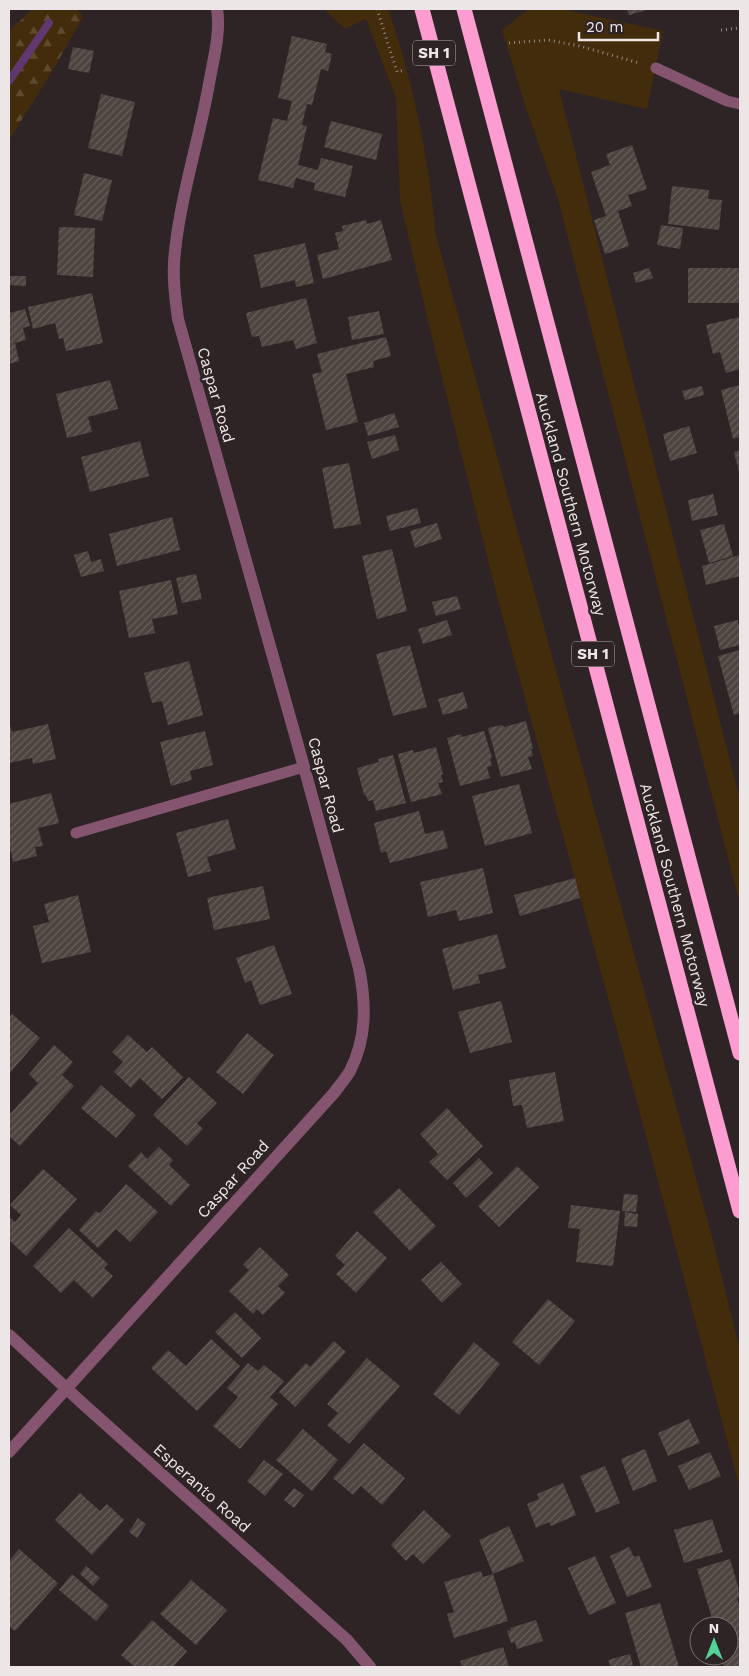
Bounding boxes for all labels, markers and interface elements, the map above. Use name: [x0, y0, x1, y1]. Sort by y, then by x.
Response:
scale bar: [579, 10, 658, 42]
text: 20 m: [586, 18, 624, 36]
road number: SH 1: [413, 40, 455, 66]
street label: Caspar Road: [193, 345, 239, 445]
street label: Auckland Southern Motorway: [532, 390, 610, 619]
road number: SH 1: [572, 642, 614, 666]
street label: Caspar Road: [304, 735, 348, 835]
street label: Auckland Southern Motorway: [636, 781, 714, 1010]
street label: Caspar Road: [193, 1136, 273, 1222]
street label: Esperanto Road: [150, 1439, 254, 1537]
north arrow: [689, 1616, 739, 1666]
text: N: [709, 1620, 719, 1636]

